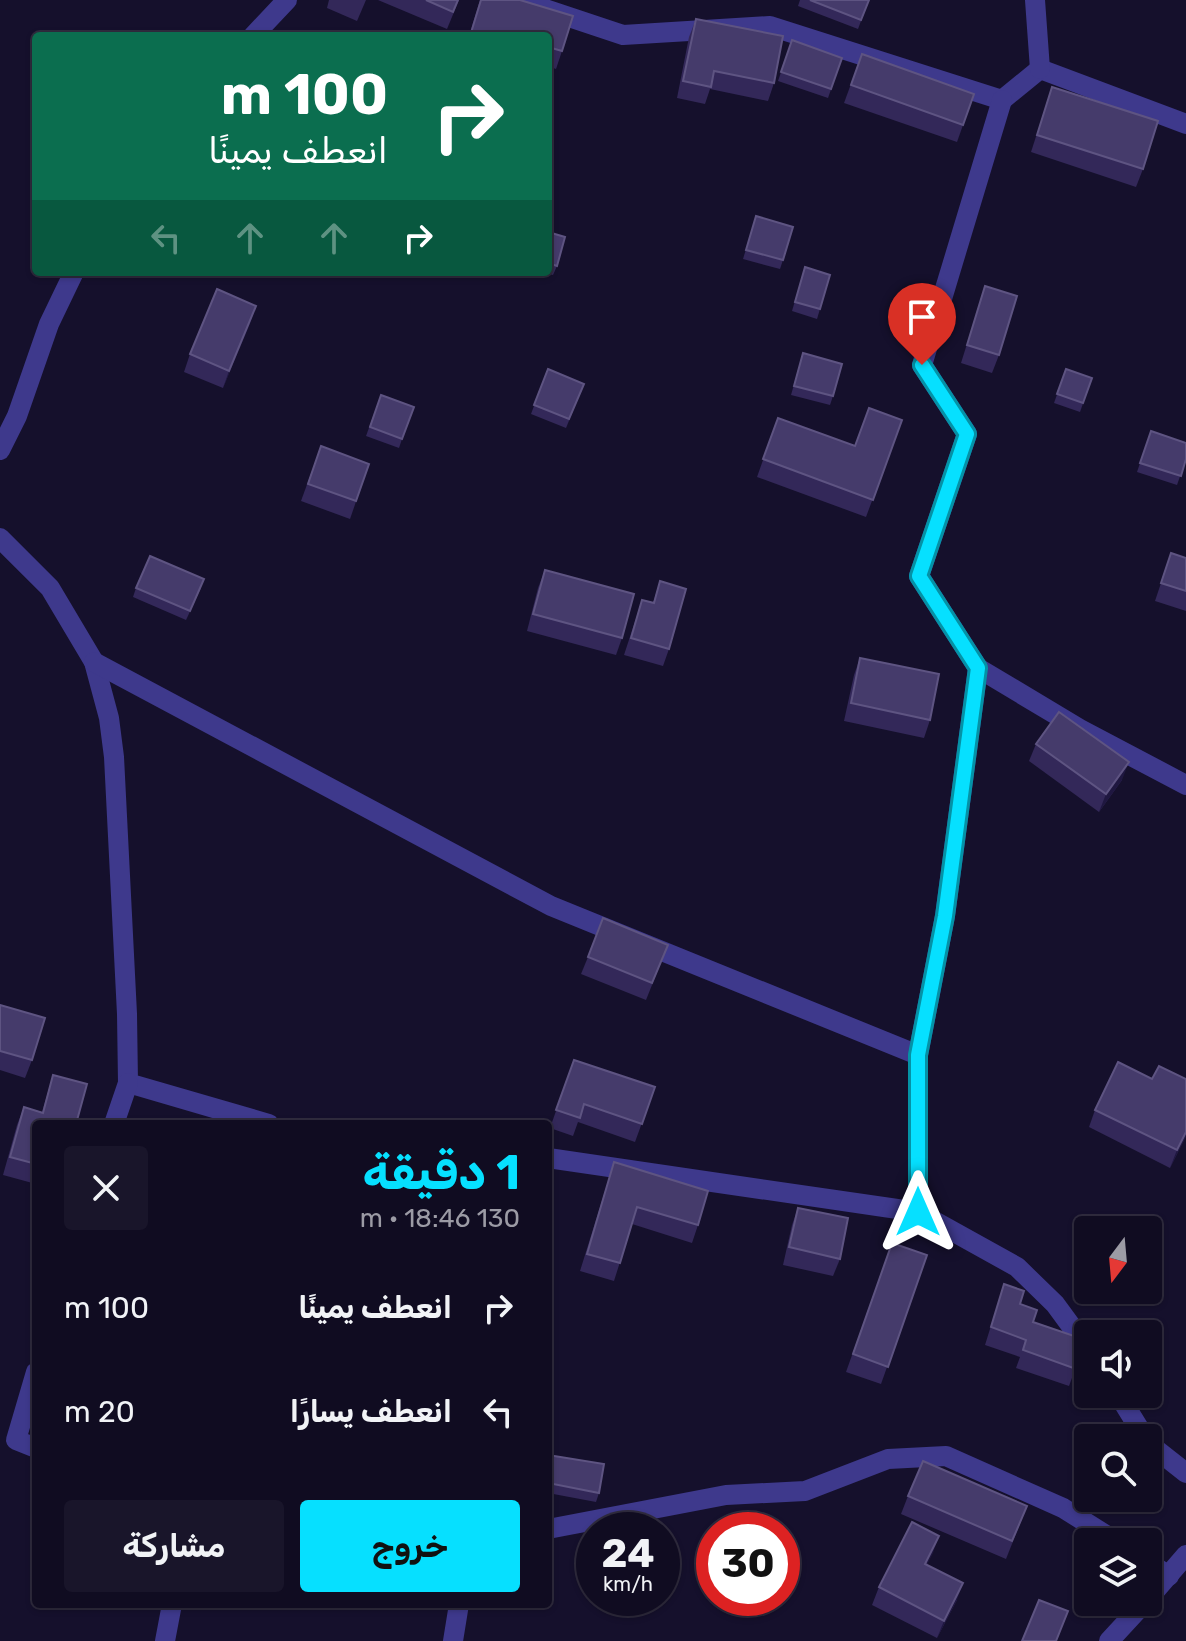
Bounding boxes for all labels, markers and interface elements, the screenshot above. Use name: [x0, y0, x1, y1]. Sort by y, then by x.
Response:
text: 100 m: [221, 62, 388, 128]
icon: right: [416, 64, 520, 168]
text: انعطف يمينًا: [208, 129, 388, 172]
icon: left: [144, 216, 188, 260]
icon: ahead: [228, 216, 272, 260]
icon: ahead: [312, 216, 356, 260]
icon: right: [396, 216, 440, 260]
pin: [888, 283, 956, 365]
icon: arrive: [900, 295, 944, 339]
text: 1 دقيقة: [363, 1144, 520, 1201]
button: close: [64, 1146, 148, 1230]
position arrow: [876, 1170, 960, 1254]
text: 130 m · 18:46: [360, 1203, 520, 1234]
north arrow: [1074, 1216, 1162, 1304]
map controls: [1074, 1216, 1162, 1616]
icon: right: [476, 1286, 520, 1330]
text: 100 m: [64, 1290, 149, 1326]
text: انعطف يمينًا: [298, 1290, 452, 1326]
button: sound: [1074, 1320, 1162, 1408]
icon: left: [476, 1390, 520, 1434]
text: 20 m: [64, 1394, 135, 1430]
text: انعطف يسارًا: [290, 1394, 452, 1430]
button: search: [1074, 1424, 1162, 1512]
button: مشاركة: [64, 1500, 284, 1592]
button: خروج: [300, 1500, 520, 1592]
speed limit sign: 30: [696, 1512, 800, 1616]
button: layers: [1074, 1528, 1162, 1616]
text: 24: [601, 1530, 655, 1577]
text: km/h: [603, 1572, 653, 1596]

